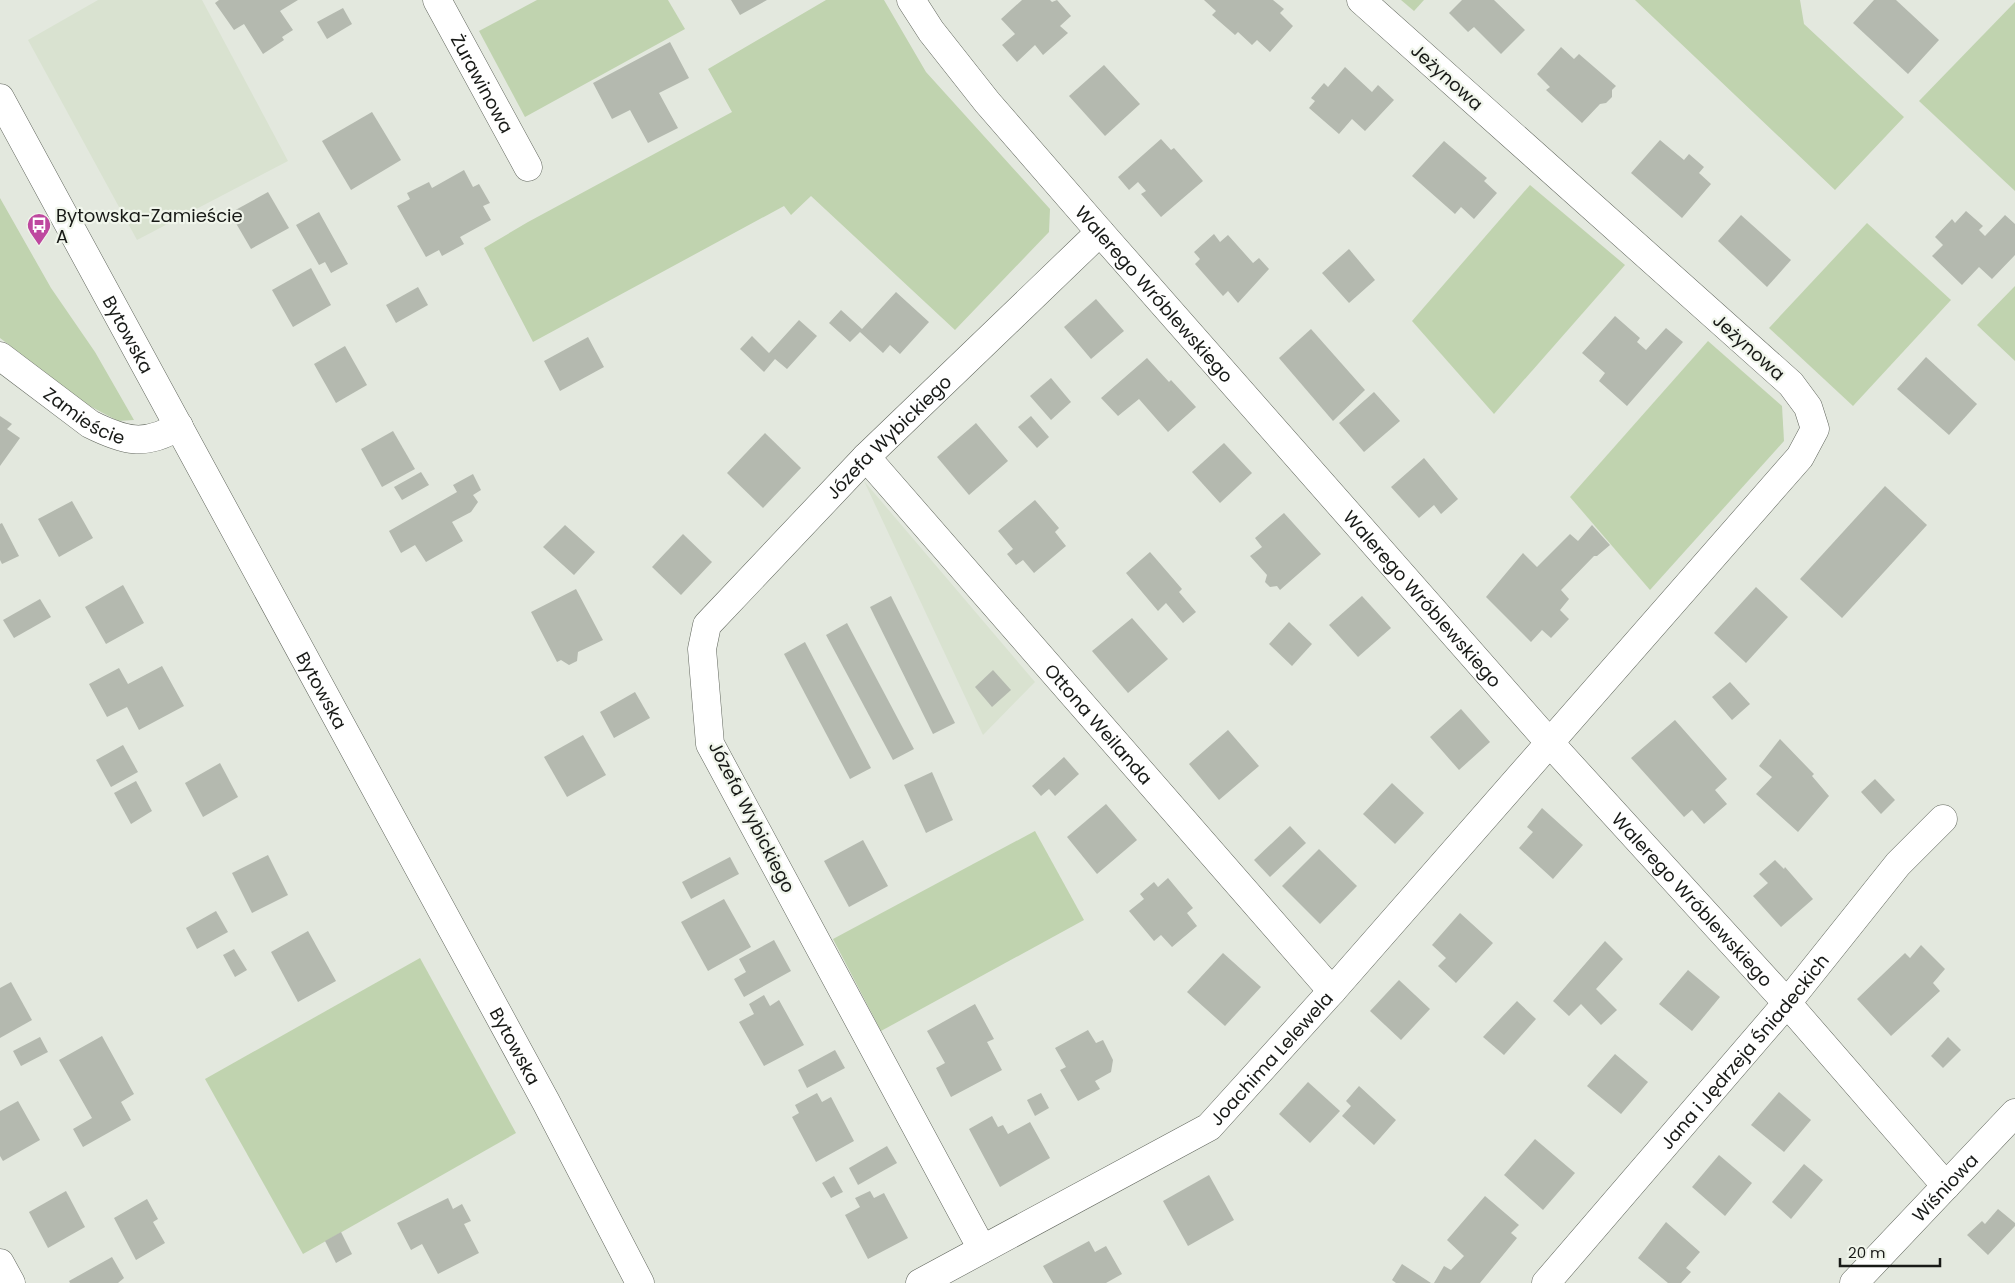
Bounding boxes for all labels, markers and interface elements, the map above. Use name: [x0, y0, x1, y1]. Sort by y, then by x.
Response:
street label: Żurawinowa: [445, 29, 520, 137]
street label: Jeżynowa: [1406, 38, 1488, 116]
street label: Walerego Wróblewskiego: [1070, 200, 1239, 388]
place label: Bytowska-Zamieście A: [56, 203, 243, 249]
bus stop icon: Bytowska-Zamieście A: [26, 212, 52, 246]
street label: Bytowska: [97, 291, 160, 378]
street label: Jeżynowa: [1708, 308, 1790, 386]
street label: Józefa Wybickiego: [820, 369, 957, 504]
street label: Zamieście: [39, 381, 128, 450]
street label: Walerego Wróblewskiego: [1338, 505, 1508, 692]
street label: Bytowska: [291, 647, 353, 733]
street label: Ottona Weilanda: [1039, 658, 1158, 790]
street label: Józefa Wybickiego: [703, 737, 801, 897]
street label: Walerego Wróblewskiego: [1606, 807, 1779, 992]
street label: Jana i Jędrzeja Śniadeckich: [1654, 948, 1834, 1154]
street label: Joachima Lelewela: [1204, 986, 1338, 1131]
street label: Bytowska: [484, 1003, 547, 1089]
street label: Wiśniowa: [1906, 1147, 1983, 1227]
scale bar: [1840, 1236, 1940, 1268]
text: 20 m: [1848, 1242, 1886, 1263]

